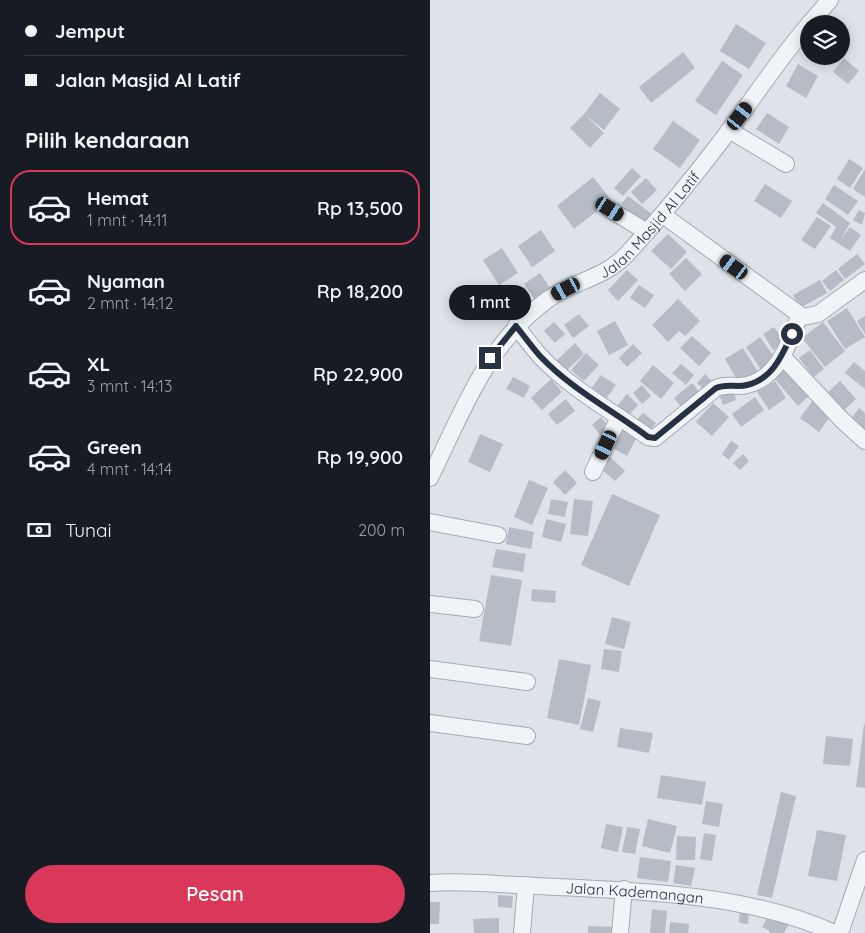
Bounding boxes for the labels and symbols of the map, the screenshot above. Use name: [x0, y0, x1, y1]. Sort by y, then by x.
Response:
car: [724, 100, 755, 132]
street label: Jalan Masjid Al Latif: [596, 167, 704, 282]
car: [593, 195, 626, 223]
car: [717, 252, 750, 282]
car: [549, 275, 582, 303]
callout: 1 mnt: [449, 286, 531, 320]
route start: [781, 323, 803, 345]
route end: [479, 347, 501, 369]
car: [592, 428, 619, 462]
street label: Jalan Kademangan: [565, 878, 705, 907]

